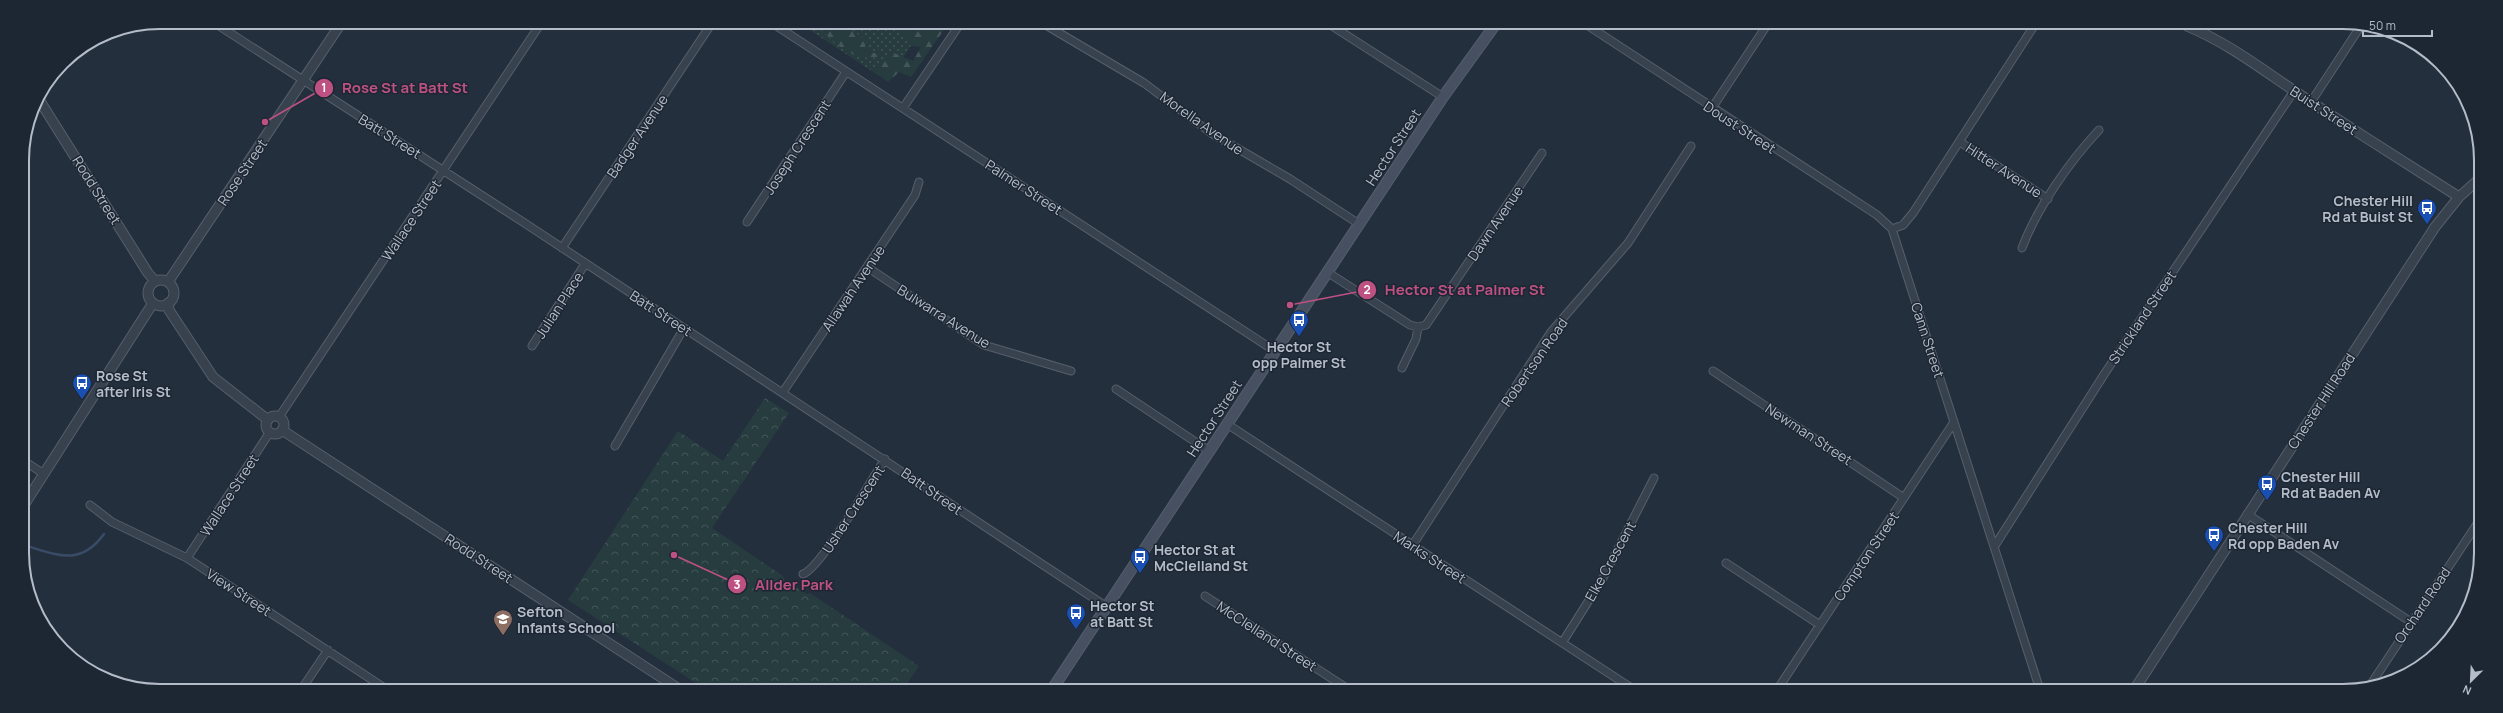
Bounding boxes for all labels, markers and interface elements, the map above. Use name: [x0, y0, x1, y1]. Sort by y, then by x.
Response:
scale bar: [2363, 12, 2432, 38]
text: 50 m: [2369, 17, 2396, 34]
callout: Rose St at Batt St: [314, 74, 476, 101]
text: Rose St at Batt St: [342, 77, 468, 98]
text: 1: [321, 79, 327, 96]
street label: Buist Street: [2287, 81, 2362, 139]
street label: Morella Avenue: [1156, 87, 1248, 159]
street label: Badger Avenue: [602, 91, 672, 181]
street label: Joseph Crescent: [759, 96, 835, 198]
street label: Doust Street: [1700, 96, 1780, 158]
street label: Hector Street: [1361, 105, 1425, 189]
street label: Batt Street: [355, 109, 425, 163]
street label: Rose Street: [213, 135, 271, 209]
street label: Hitter Avenue: [1962, 138, 2046, 202]
street label: Rodd Street: [68, 152, 126, 228]
street label: Palmer Street: [982, 155, 1066, 219]
street label: Wallace Street: [377, 175, 445, 264]
street label: Dawn Avenue: [1463, 182, 1527, 264]
place label: Chester Hill Rd at Buist St: [2322, 191, 2413, 226]
bus stop icon: Chester Hill Rd at Buist St: [2416, 197, 2438, 225]
street label: Allawah Avenue: [817, 241, 889, 335]
street label: Strickland Street: [2104, 266, 2181, 367]
street label: Julian Place: [530, 268, 588, 342]
callout: Hector St at Palmer St: [1357, 277, 1553, 304]
text: Hector St at Palmer St: [1385, 279, 1545, 300]
street label: Bulwarra Avenue: [894, 280, 994, 352]
text: 2: [1363, 281, 1371, 298]
street label: Batt Street: [626, 286, 696, 340]
street label: Cann Street: [1907, 300, 1949, 381]
bus stop icon: Hector St opp Palmer St: [1288, 309, 1310, 337]
street label: Robertson Road: [1496, 314, 1572, 410]
place label: Hector St opp Palmer St: [1252, 337, 1346, 372]
street label: Chester Hill Road: [2283, 349, 2359, 453]
place label: Rose St after Iris St: [96, 366, 171, 401]
bus stop icon: Rose St after Iris St: [71, 372, 93, 400]
street label: Hector Street: [1182, 376, 1246, 460]
street label: Newman Street: [1762, 399, 1856, 469]
street label: Wallace Street: [195, 450, 263, 540]
street label: Usher Crescent: [817, 461, 889, 557]
street label: Batt Street: [898, 463, 967, 519]
place label: Chester Hill Rd at Baden Av: [2281, 467, 2381, 502]
bus stop icon: Chester Hill Rd at Baden Av: [2256, 473, 2278, 501]
street label: Compton Street: [1829, 507, 1903, 605]
street label: Elke Crescent: [1580, 517, 1640, 604]
place label: Chester Hill Rd opp Baden Av: [2228, 518, 2340, 553]
bus stop icon: Chester Hill Rd opp Baden Av: [2203, 524, 2225, 552]
street label: Marks Street: [1390, 527, 1470, 588]
street label: Rodd Street: [441, 529, 517, 587]
place label: Hector St at McClelland St: [1154, 540, 1248, 575]
bus stop icon: Hector St at McClelland St: [1129, 546, 1151, 574]
street label: Orchard Road: [2390, 563, 2454, 647]
street label: View Street: [203, 564, 276, 620]
callout: Allder Park: [727, 571, 841, 598]
text: Allder Park: [755, 574, 834, 595]
text: 3: [734, 576, 741, 593]
place label: Hector St at Batt St: [1090, 596, 1155, 631]
street label: McClelland Street: [1213, 596, 1321, 676]
place label: Sefton Infants School: [517, 602, 615, 637]
bus stop icon: Hector St at Batt St: [1065, 602, 1087, 630]
school or university icon: Sefton Infants School: [492, 608, 514, 636]
north arrow: [2451, 661, 2491, 701]
text: N: [2460, 682, 2473, 699]

